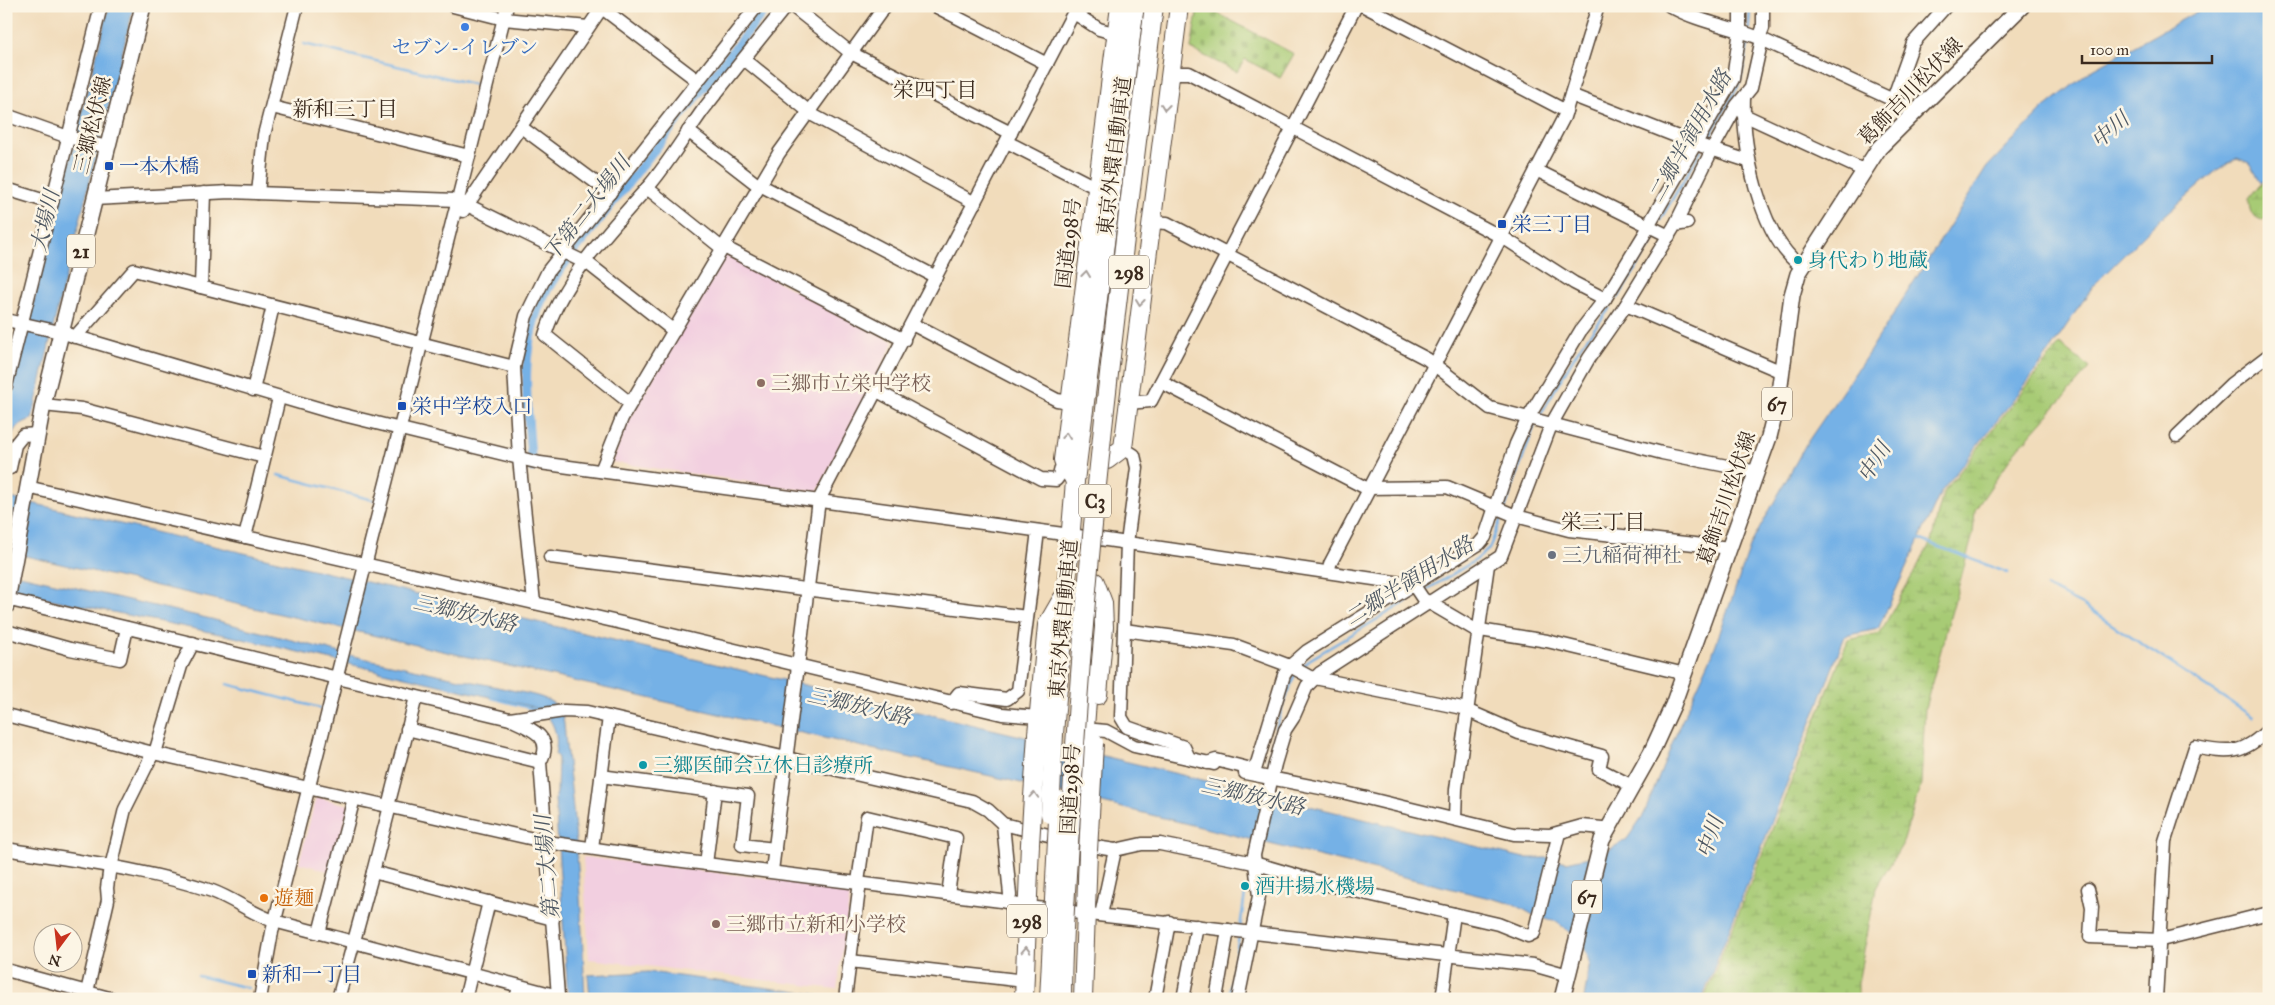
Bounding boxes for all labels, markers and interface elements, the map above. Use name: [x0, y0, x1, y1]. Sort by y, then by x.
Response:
marker: セブン-イレブン: [459, 21, 471, 33]
street label: 葛飾吉川松伏線: [1853, 32, 1967, 150]
scale bar: [2082, 32, 2212, 64]
place label: セブン-イレブン: [392, 35, 538, 59]
text: 100 m: [2090, 41, 2130, 59]
water label: 二郷半領用水路: [1643, 64, 1738, 207]
street label: 三郷松伏線: [68, 74, 116, 176]
street label: 東京外環自動車道: [1092, 75, 1136, 237]
district label: 栄四丁目: [893, 77, 977, 103]
district label: 新和三丁目: [293, 96, 398, 122]
one-way arrow: [1160, 103, 1171, 111]
water label: 中川: [2086, 105, 2136, 154]
water label: 下第二大場川: [538, 149, 637, 266]
place label: 一本木橋: [119, 154, 199, 178]
marker: 一本木橋: [103, 160, 115, 172]
water label: 大場川: [25, 185, 65, 255]
street label: 国道298号: [1051, 196, 1085, 290]
place label: 栄三丁目: [1512, 212, 1592, 236]
marker: 栄三丁目: [1496, 218, 1508, 230]
road number: 21: [67, 235, 95, 268]
place label: 身代わり地蔵: [1808, 248, 1928, 272]
marker: 身代わり地蔵: [1792, 254, 1804, 266]
road number: 298: [1109, 256, 1149, 288]
one-way arrow: [1080, 270, 1091, 278]
one-way arrow: [1135, 299, 1146, 307]
place label: 三郷市立栄中学校: [771, 371, 931, 395]
marker: 三郷市立栄中学校: [755, 377, 767, 389]
road number: 67: [1762, 388, 1792, 420]
place label: 栄中学校入口: [412, 394, 532, 418]
marker: 栄中学校入口: [396, 400, 408, 412]
street label: 葛飾吉川松伏線: [1692, 428, 1760, 568]
one-way arrow: [1060, 431, 1071, 439]
water label: 中川: [1852, 436, 1897, 487]
road number: C3: [1079, 484, 1111, 518]
district label: 栄三丁目: [1561, 509, 1645, 535]
water label: 二郷半領用水路: [1340, 530, 1480, 631]
street label: 東京外環自動車道: [1044, 538, 1082, 700]
place label: 三九稲荷神社: [1562, 543, 1682, 567]
marker: 三九稲荷神社: [1546, 549, 1558, 561]
water label: 三郷放水路: [411, 589, 521, 638]
water label: 三郷放水路: [805, 682, 915, 731]
street label: 国道298号: [1056, 743, 1084, 835]
place label: 三郷医師会立休日診療所: [653, 753, 873, 777]
marker: 三郷医師会立休日診療所: [637, 759, 649, 771]
water label: 三郷放水路: [1199, 772, 1309, 821]
one-way arrow: [1028, 791, 1039, 799]
water label: 中川: [1691, 811, 1730, 861]
water label: 第二大場川: [529, 812, 565, 920]
place label: 酒井揚水機場: [1255, 874, 1375, 898]
marker: 酒井揚水機場: [1239, 880, 1251, 892]
road number: 67: [1572, 880, 1602, 914]
place label: 遊麺: [274, 886, 314, 910]
marker: 遊麺: [258, 892, 270, 904]
road number: 298: [1007, 904, 1047, 938]
place label: 三郷市立新和小学校: [726, 912, 906, 936]
marker: 三郷市立新和小学校: [710, 918, 722, 930]
north arrow: [32, 922, 82, 972]
one-way arrow: [1021, 946, 1031, 954]
text: N: [47, 950, 63, 970]
place label: 新和一丁目: [262, 962, 362, 986]
marker: 新和一丁目: [246, 968, 258, 980]

